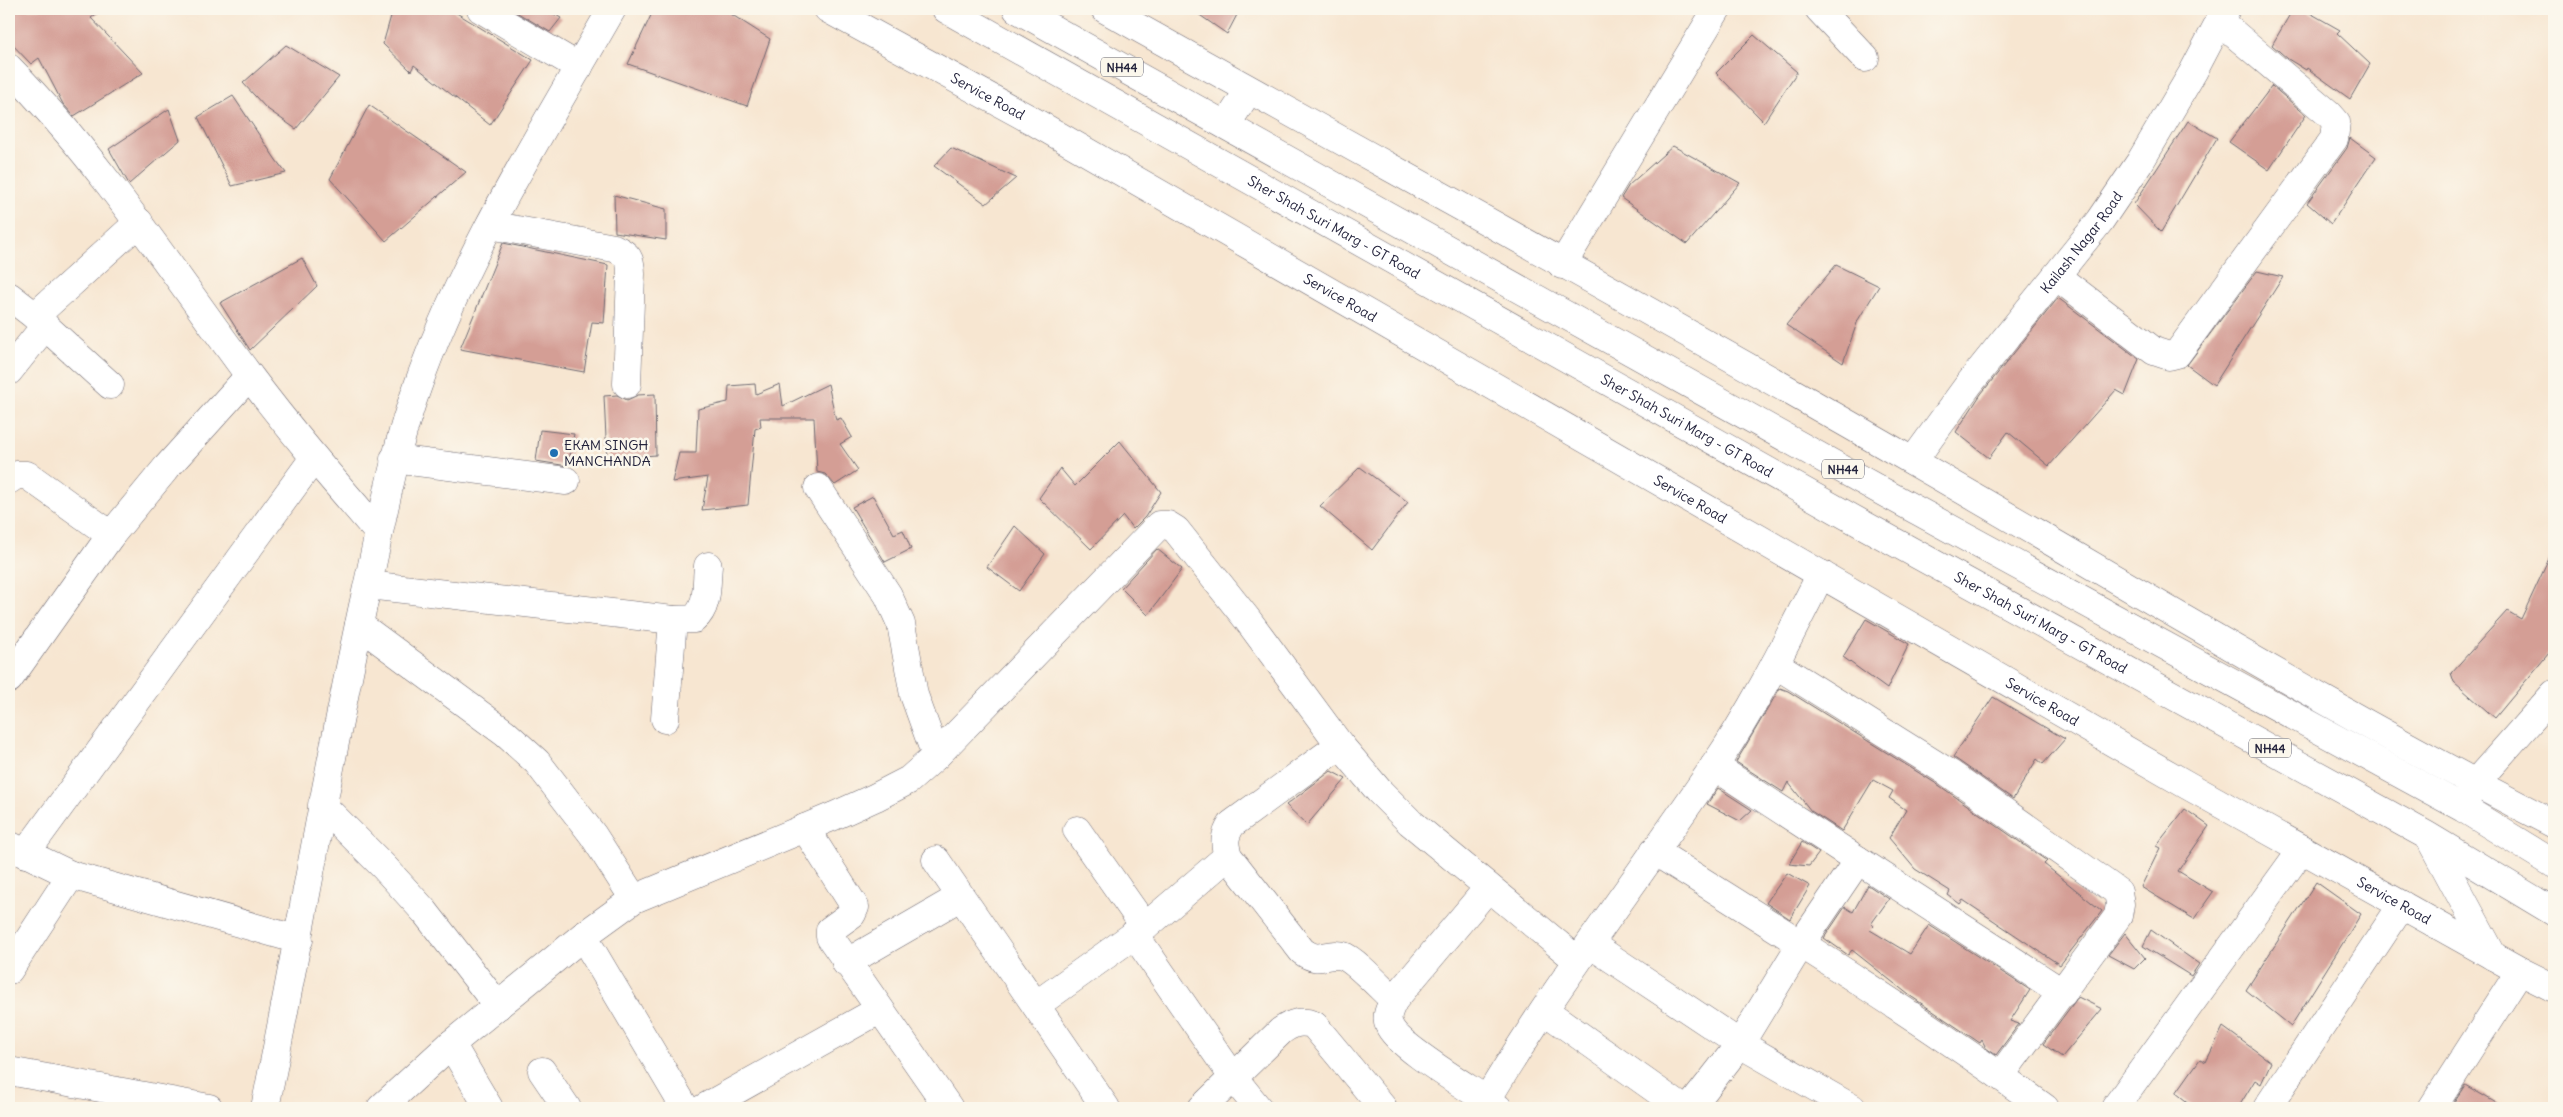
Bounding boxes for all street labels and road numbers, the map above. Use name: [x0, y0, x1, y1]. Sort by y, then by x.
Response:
road number: NH44: [1101, 58, 1143, 76]
street label: Service Road: [948, 69, 1028, 124]
street label: Sher Shah Suri Marg - GT Road: [1245, 171, 1423, 283]
street label: Kailash Nagar Road: [2036, 188, 2126, 297]
street label: Service Road: [1300, 270, 1380, 326]
street label: Sher Shah Suri Marg - GT Road: [1598, 370, 1776, 481]
road number: NH44: [1822, 459, 1864, 478]
street label: Service Road: [1650, 471, 1730, 527]
street label: Sher Shah Suri Marg - GT Road: [1951, 568, 2130, 678]
street label: Service Road: [2002, 674, 2082, 730]
road number: NH44: [2249, 738, 2291, 758]
street label: Service Road: [2354, 873, 2434, 928]

